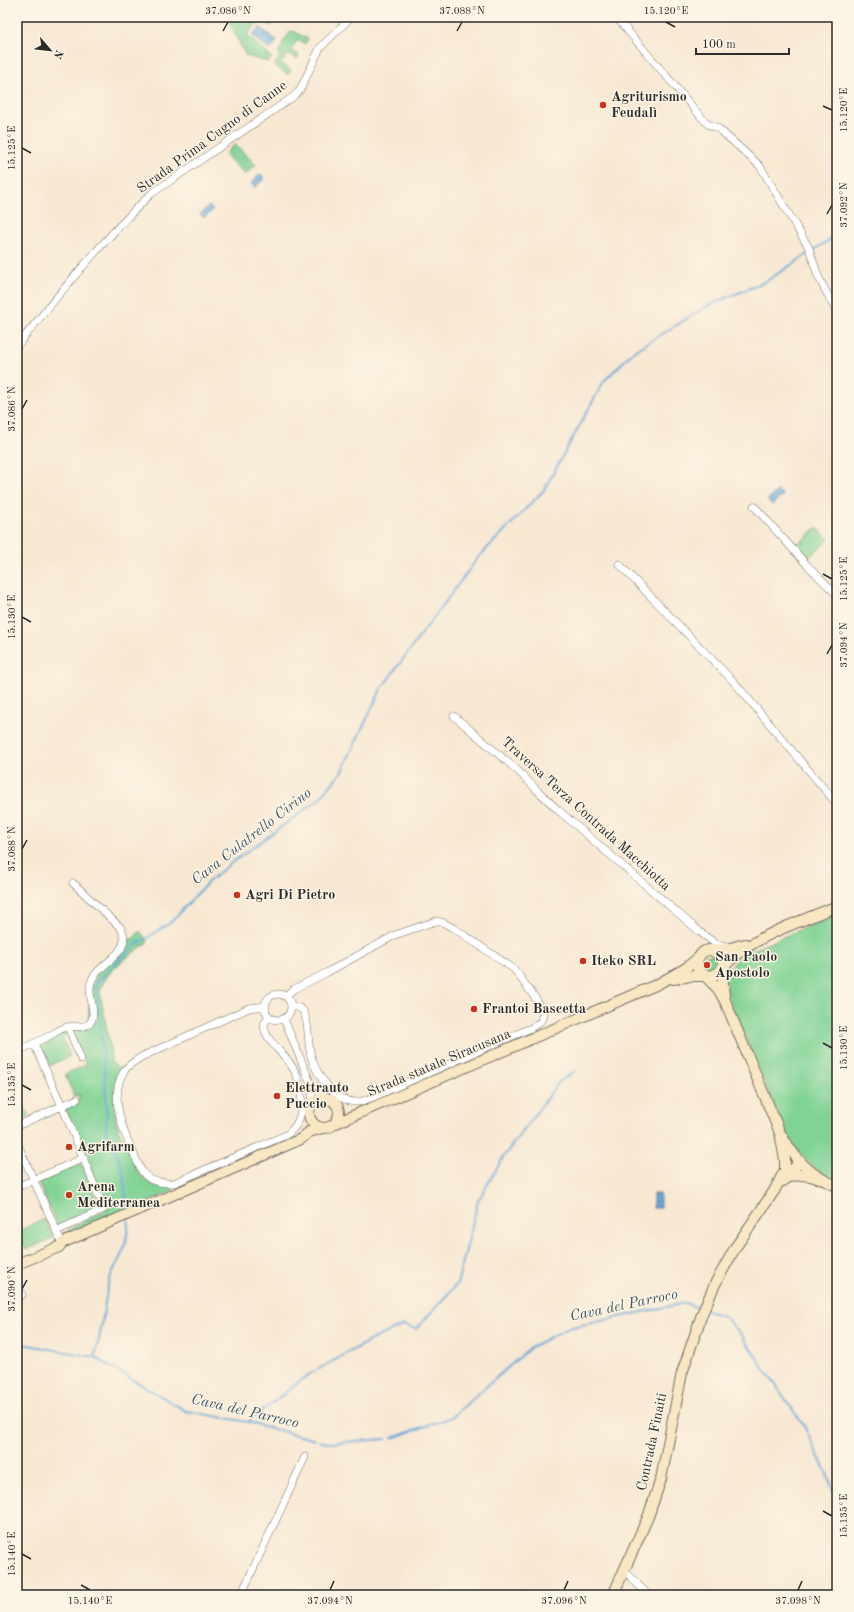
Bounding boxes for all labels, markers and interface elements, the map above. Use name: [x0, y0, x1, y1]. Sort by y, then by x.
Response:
text: 37.086°N: [205, 6, 251, 16]
text: 37.088°N: [439, 6, 485, 16]
text: 15.120°E: [644, 6, 688, 16]
north arrow: [30, 30, 70, 70]
scale bar: [696, 30, 789, 56]
text: 100 m: [702, 39, 736, 51]
text: N: [50, 48, 64, 61]
street label: Strada Prima Cugno di Canne: [135, 78, 289, 196]
text: 15.120°E: [839, 88, 849, 132]
place label: Agriturismo Feudalì: [611, 90, 687, 120]
marker: Agriturismo Feudalì: [598, 100, 608, 110]
text: 15.125°E: [7, 126, 17, 170]
text: 37.092°N: [839, 182, 849, 228]
text: 37.086°N: [7, 386, 17, 432]
text: 15.125°E: [839, 557, 849, 601]
text: 15.130°E: [7, 595, 17, 639]
text: 37.094°N: [839, 622, 849, 668]
street label: Traversa Terza Contrada Macchiotta: [499, 735, 673, 893]
water label: Cava Culatrello Cirino: [189, 786, 315, 888]
text: 37.088°N: [7, 826, 17, 872]
place label: Agri Di Pietro: [245, 888, 335, 902]
marker: Agri Di Pietro: [232, 890, 242, 900]
place label: San Paolo Apostolo: [715, 950, 777, 980]
place label: Iteko SRL: [591, 954, 656, 968]
marker: Iteko SRL: [578, 956, 588, 966]
marker: San Paolo Apostolo: [702, 960, 712, 970]
place label: Frantoi Bascetta: [482, 1002, 586, 1016]
marker: Frantoi Bascetta: [469, 1004, 479, 1014]
street label: Strada statale Siracusana: [365, 1026, 513, 1100]
text: 15.130°E: [839, 1026, 849, 1070]
text: 15.135°E: [7, 1063, 17, 1107]
place label: Elettrauto Puccio: [285, 1081, 349, 1111]
marker: Elettrauto Puccio: [272, 1091, 282, 1101]
place label: Agrifarm: [77, 1140, 135, 1154]
marker: Agrifarm: [64, 1142, 74, 1152]
place label: Arena Mediterranea: [77, 1180, 160, 1210]
marker: Arena Mediterranea: [64, 1190, 74, 1200]
text: 37.090°N: [7, 1266, 17, 1312]
water label: Cava del Parroco: [569, 1287, 679, 1325]
water label: Cava del Parroco: [190, 1392, 300, 1432]
street label: Contrada Finaiti: [635, 1392, 669, 1492]
text: 15.135°E: [839, 1494, 849, 1538]
text: 15.140°E: [7, 1532, 17, 1576]
text: 15.140°E: [68, 1596, 112, 1606]
text: 37.094°N: [307, 1596, 353, 1606]
text: 37.096°N: [541, 1596, 587, 1606]
text: 37.098°N: [775, 1596, 821, 1606]

